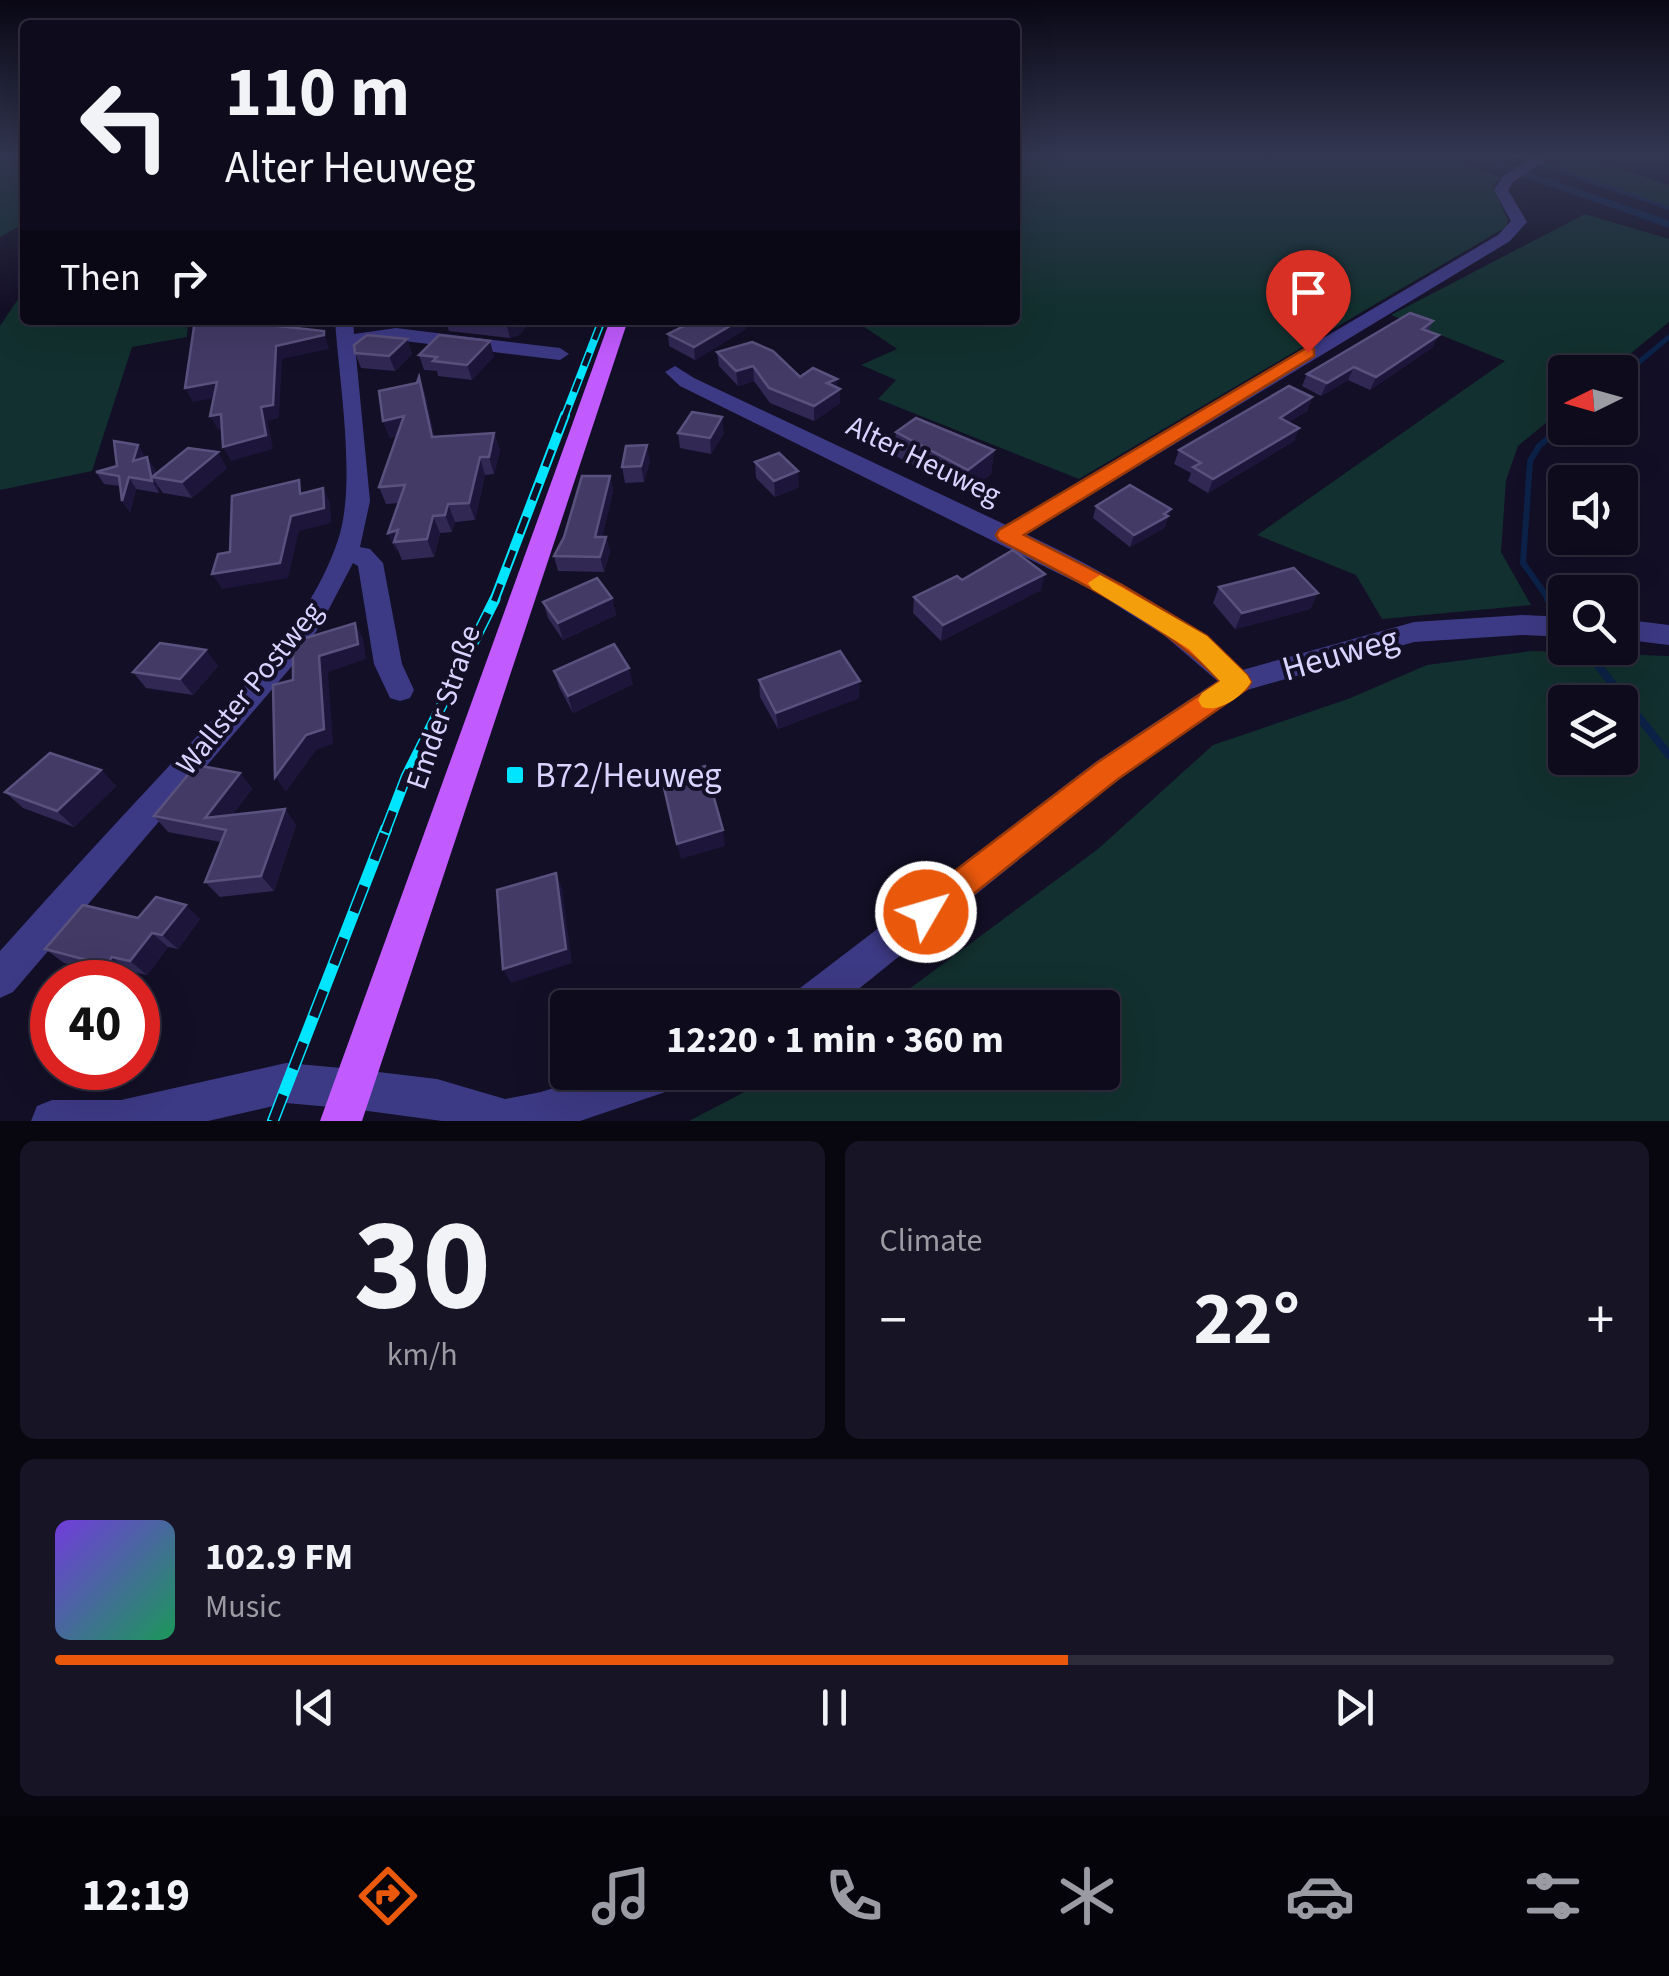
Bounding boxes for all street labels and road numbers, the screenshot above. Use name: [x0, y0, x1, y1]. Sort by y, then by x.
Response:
street label: Alter Heuweg: [839, 405, 1008, 516]
street label: Wallster Postweg: [166, 592, 333, 784]
street label: Heuweg: [1276, 613, 1405, 694]
street label: Emder Straße: [395, 619, 492, 795]

